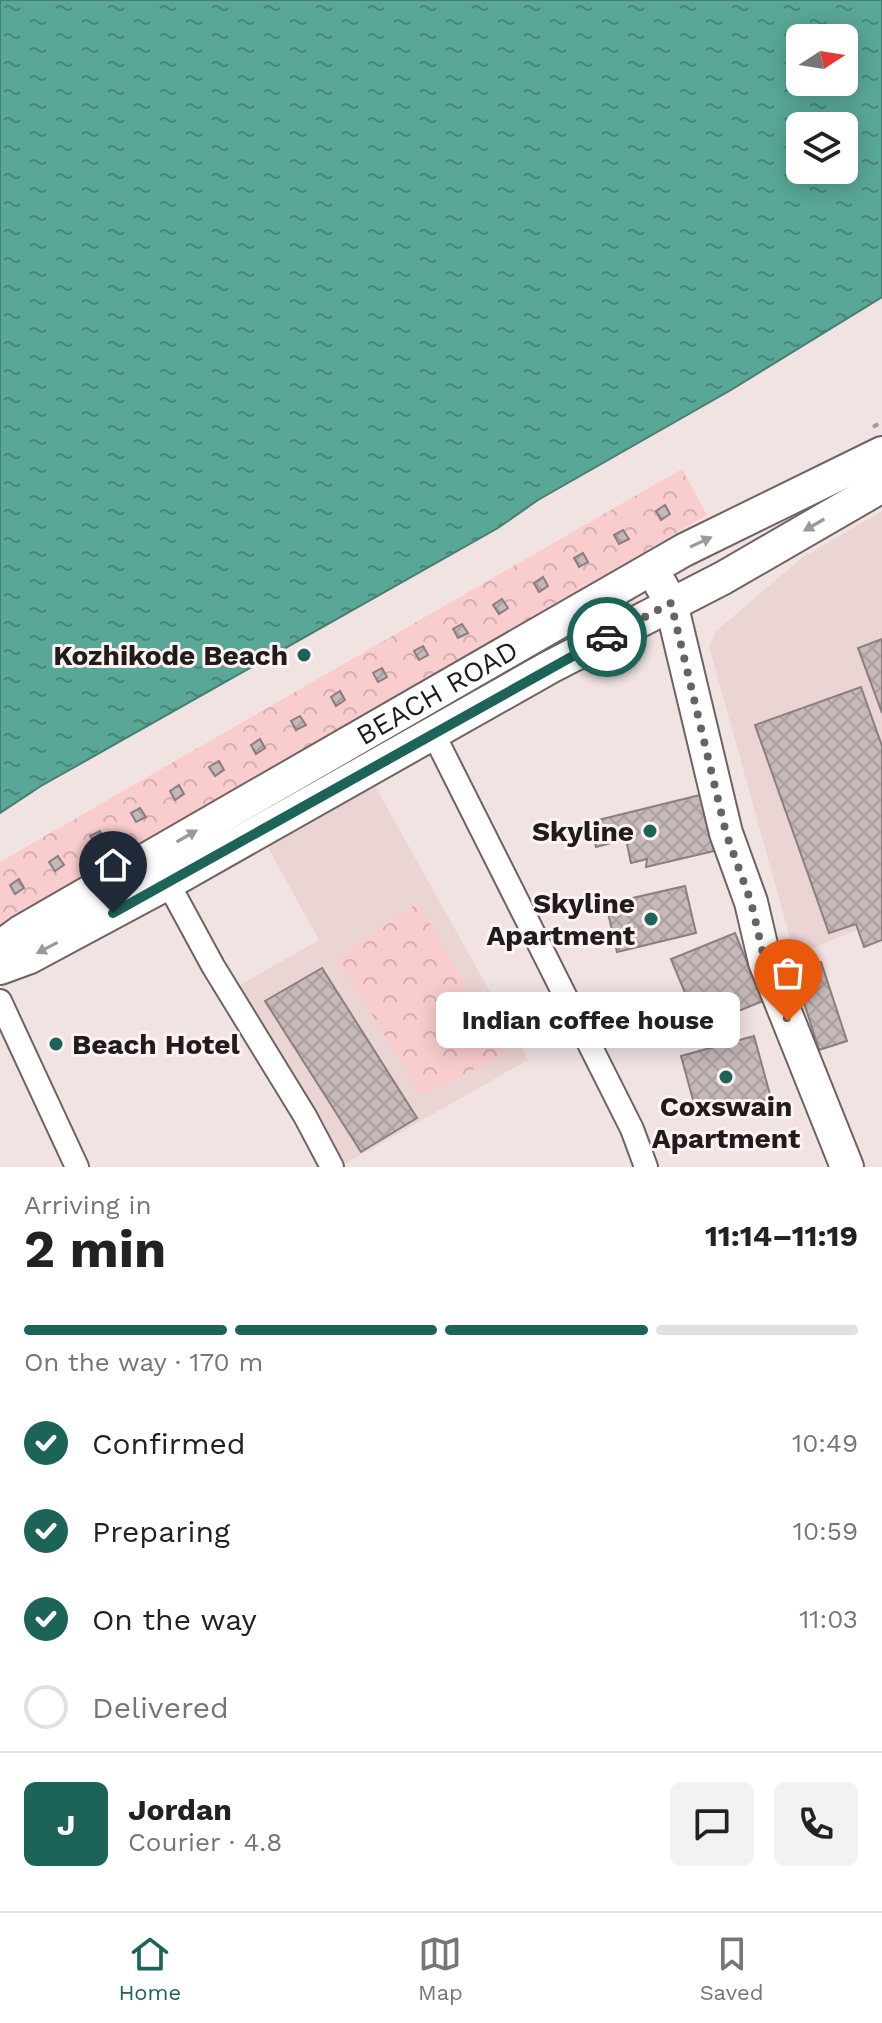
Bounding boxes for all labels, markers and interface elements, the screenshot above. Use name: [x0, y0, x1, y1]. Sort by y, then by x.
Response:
north arrow: [786, 24, 858, 96]
map controls: [786, 24, 858, 184]
button: layers: [786, 112, 858, 184]
one-way arrow: [803, 518, 826, 532]
one-way arrow: [689, 535, 712, 549]
courier: [567, 597, 647, 677]
icon: car: [585, 615, 629, 659]
street label: BEACH ROAD: [351, 633, 524, 752]
place label: Kozhikode Beach: [53, 639, 288, 672]
marker: Kozhikode Beach: [295, 646, 313, 664]
place label: Skyline: [532, 815, 634, 848]
marker: Skyline: [641, 822, 659, 840]
one-way arrow: [176, 829, 198, 843]
pin: [79, 831, 147, 913]
icon: home: [91, 843, 135, 887]
place label: Skyline Apartment: [486, 887, 635, 952]
marker: Skyline Apartment: [642, 910, 660, 928]
pin: [754, 939, 822, 1021]
one-way arrow: [35, 941, 58, 954]
icon: bag: [766, 951, 810, 995]
callout: Indian coffee house: [436, 993, 740, 1049]
text: Indian coffee house: [462, 1005, 714, 1035]
place label: Beach Hotel: [72, 1028, 241, 1061]
marker: Beach Hotel: [47, 1035, 65, 1053]
marker: Coxswain Apartment: [717, 1068, 735, 1086]
place label: Coxswain Apartment: [652, 1090, 800, 1155]
text: Arriving in: [24, 1190, 152, 1220]
text: 11:14–11:19: [705, 1218, 858, 1253]
text: 2 min: [24, 1219, 166, 1280]
text: On the way · 170 m: [24, 1347, 263, 1377]
icon: check: [24, 1421, 68, 1465]
text: Confirmed: [92, 1426, 246, 1461]
text: 10:49: [792, 1428, 858, 1458]
icon: check: [24, 1509, 68, 1553]
text: Preparing: [92, 1514, 230, 1549]
text: 10:59: [793, 1516, 858, 1546]
icon: check: [24, 1597, 68, 1641]
text: On the way: [92, 1602, 257, 1637]
text: 11:03: [799, 1604, 858, 1634]
text: Delivered: [92, 1690, 229, 1725]
button: chat: [670, 1782, 754, 1866]
button: phone: [774, 1782, 858, 1866]
text: Jordan: [128, 1792, 232, 1827]
text: J: [57, 1807, 75, 1842]
text: Courier · 4.8: [128, 1827, 282, 1857]
tab: Home: [118, 1932, 181, 2005]
tab: Map: [418, 1932, 463, 2005]
tab: Saved: [700, 1932, 764, 2005]

